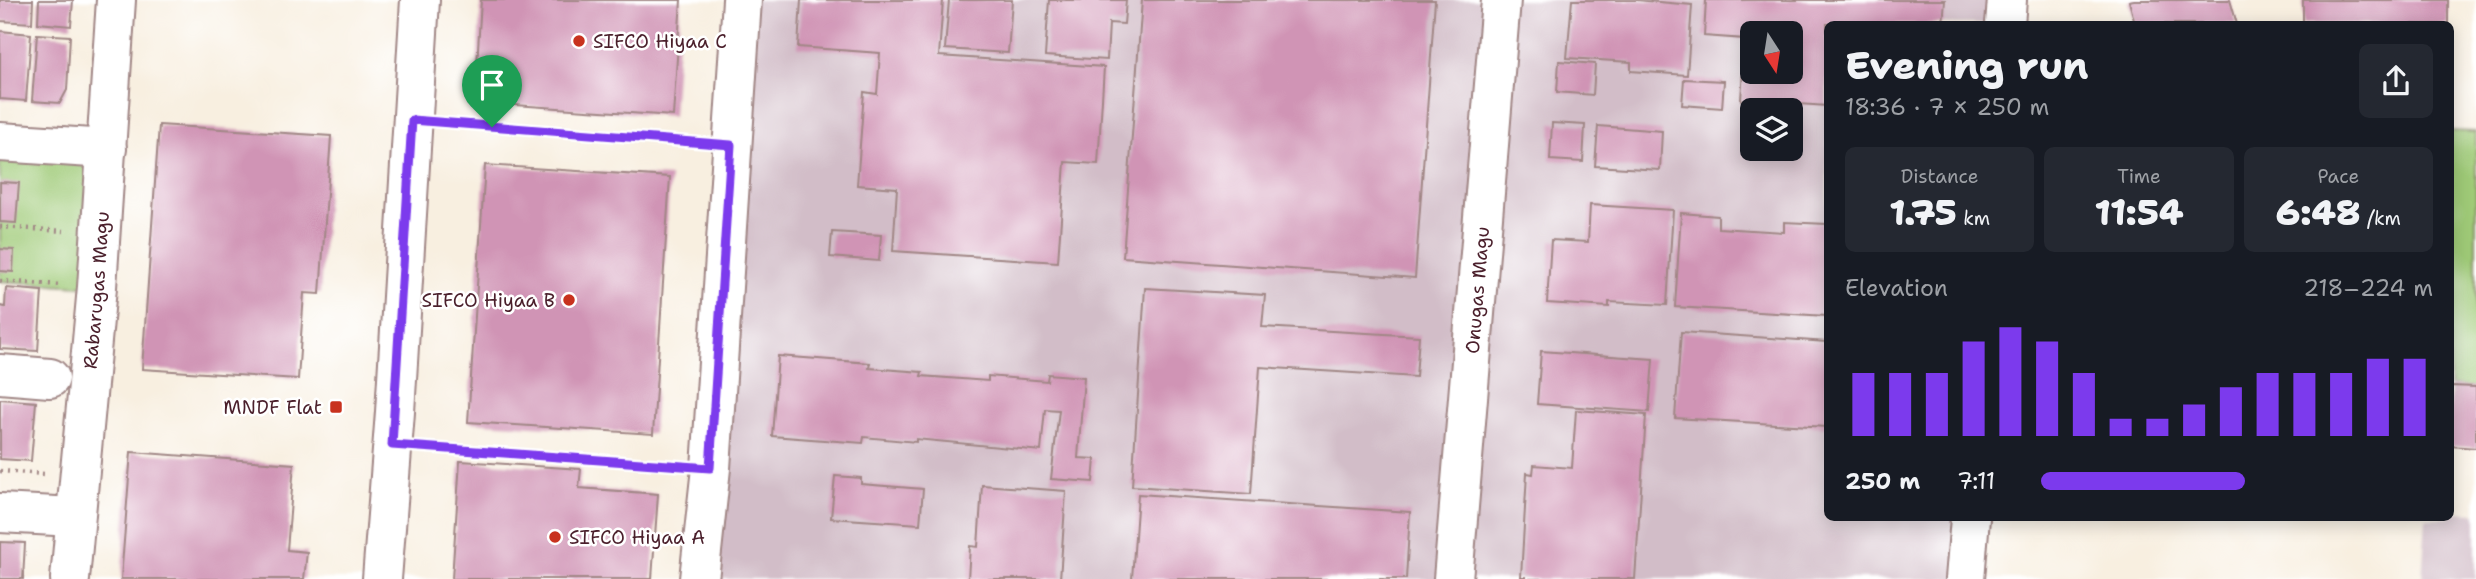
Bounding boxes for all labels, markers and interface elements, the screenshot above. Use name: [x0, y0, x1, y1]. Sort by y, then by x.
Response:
north arrow: [1740, 21, 1802, 84]
map controls: [1740, 21, 1803, 161]
place label: SIFCO Hiyaa C: [593, 29, 727, 54]
marker: SIFCO Hiyaa C: [571, 33, 587, 49]
text: Evening run: [1845, 40, 2088, 91]
button: share: [2359, 44, 2433, 118]
pin: [462, 55, 522, 127]
icon: arrive: [473, 66, 511, 104]
text: 18:36 · 7 × 250 m: [1845, 92, 2049, 122]
button: layers: [1740, 98, 1803, 161]
text: Distance: [1901, 164, 1979, 189]
text: Time: [2117, 164, 2161, 189]
text: Pace: [2317, 164, 2359, 189]
text: 1.75: [1889, 189, 1957, 236]
text: 11:54: [2094, 189, 2184, 236]
text: 6:48: [2276, 189, 2360, 236]
text: km: [1957, 206, 1990, 231]
text: /km: [2360, 206, 2401, 231]
street label: Rabarugas Magu: [77, 211, 114, 370]
street label: Onugas Magu: [1459, 225, 1495, 355]
text: Elevation: [1845, 273, 1948, 303]
text: 218–224 m: [2303, 273, 2433, 303]
place label: SIFCO Hiyaa B: [422, 288, 555, 313]
marker: SIFCO Hiyaa B: [561, 292, 577, 308]
place label: MNDF Flat: [223, 395, 322, 420]
marker: MNDF Flat: [328, 399, 344, 415]
text: 250 m: [1845, 466, 1920, 496]
text: 7:11: [1957, 466, 1995, 496]
place label: SIFCO Hiyaa A: [569, 525, 705, 550]
marker: SIFCO Hiyaa A: [547, 529, 563, 545]

